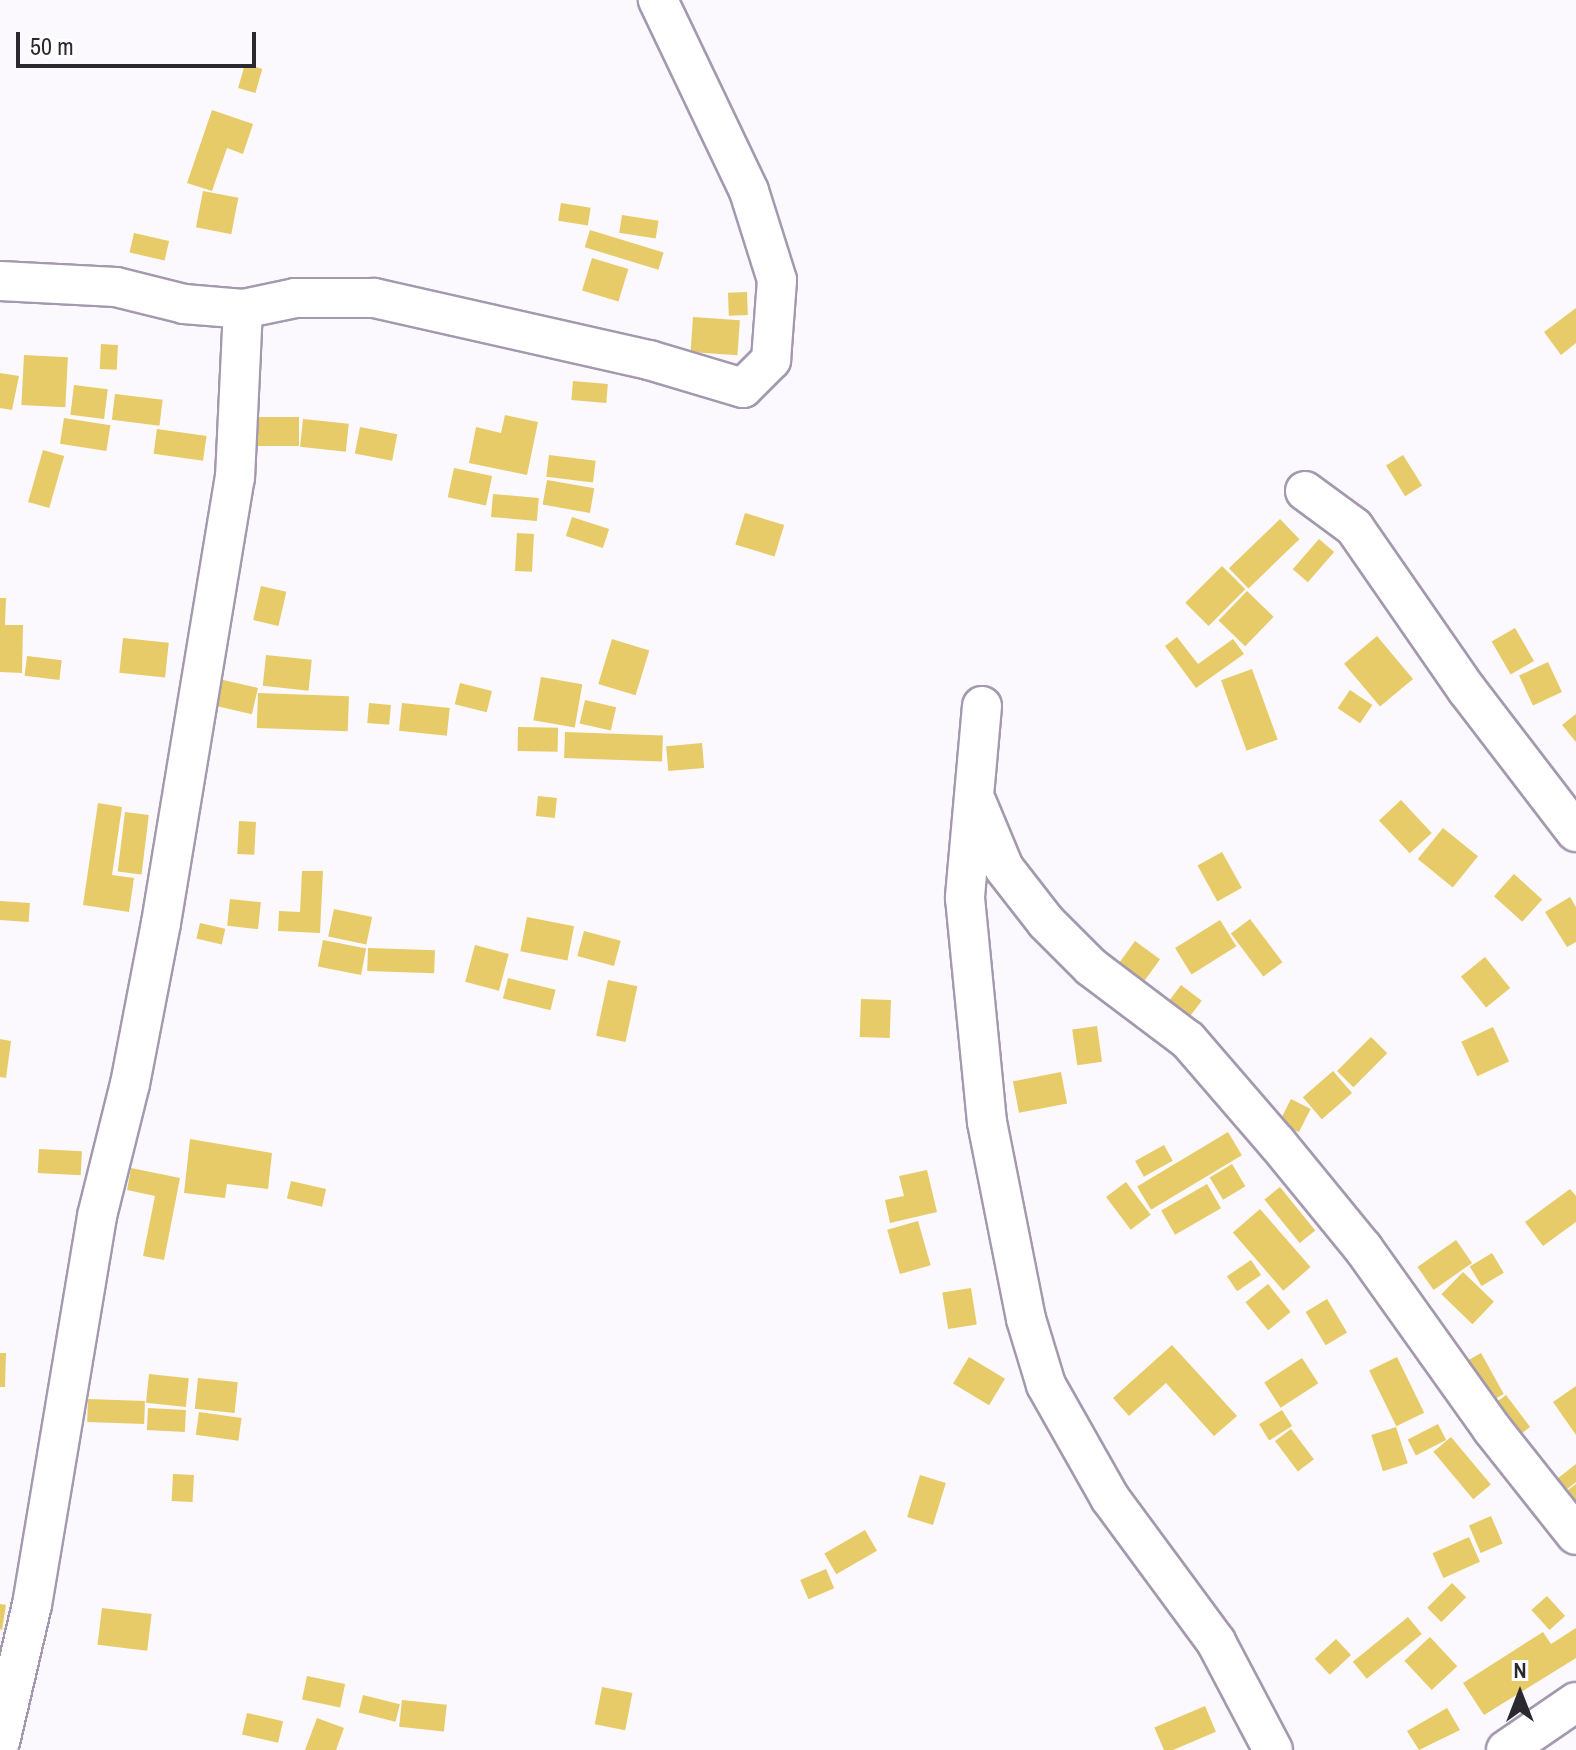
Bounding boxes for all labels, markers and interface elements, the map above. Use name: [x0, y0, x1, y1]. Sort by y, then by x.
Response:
scale bar: [20, 16, 260, 66]
text: 50 m: [30, 30, 74, 62]
north arrow: [1480, 1654, 1560, 1734]
text: N: [1513, 1655, 1527, 1685]

